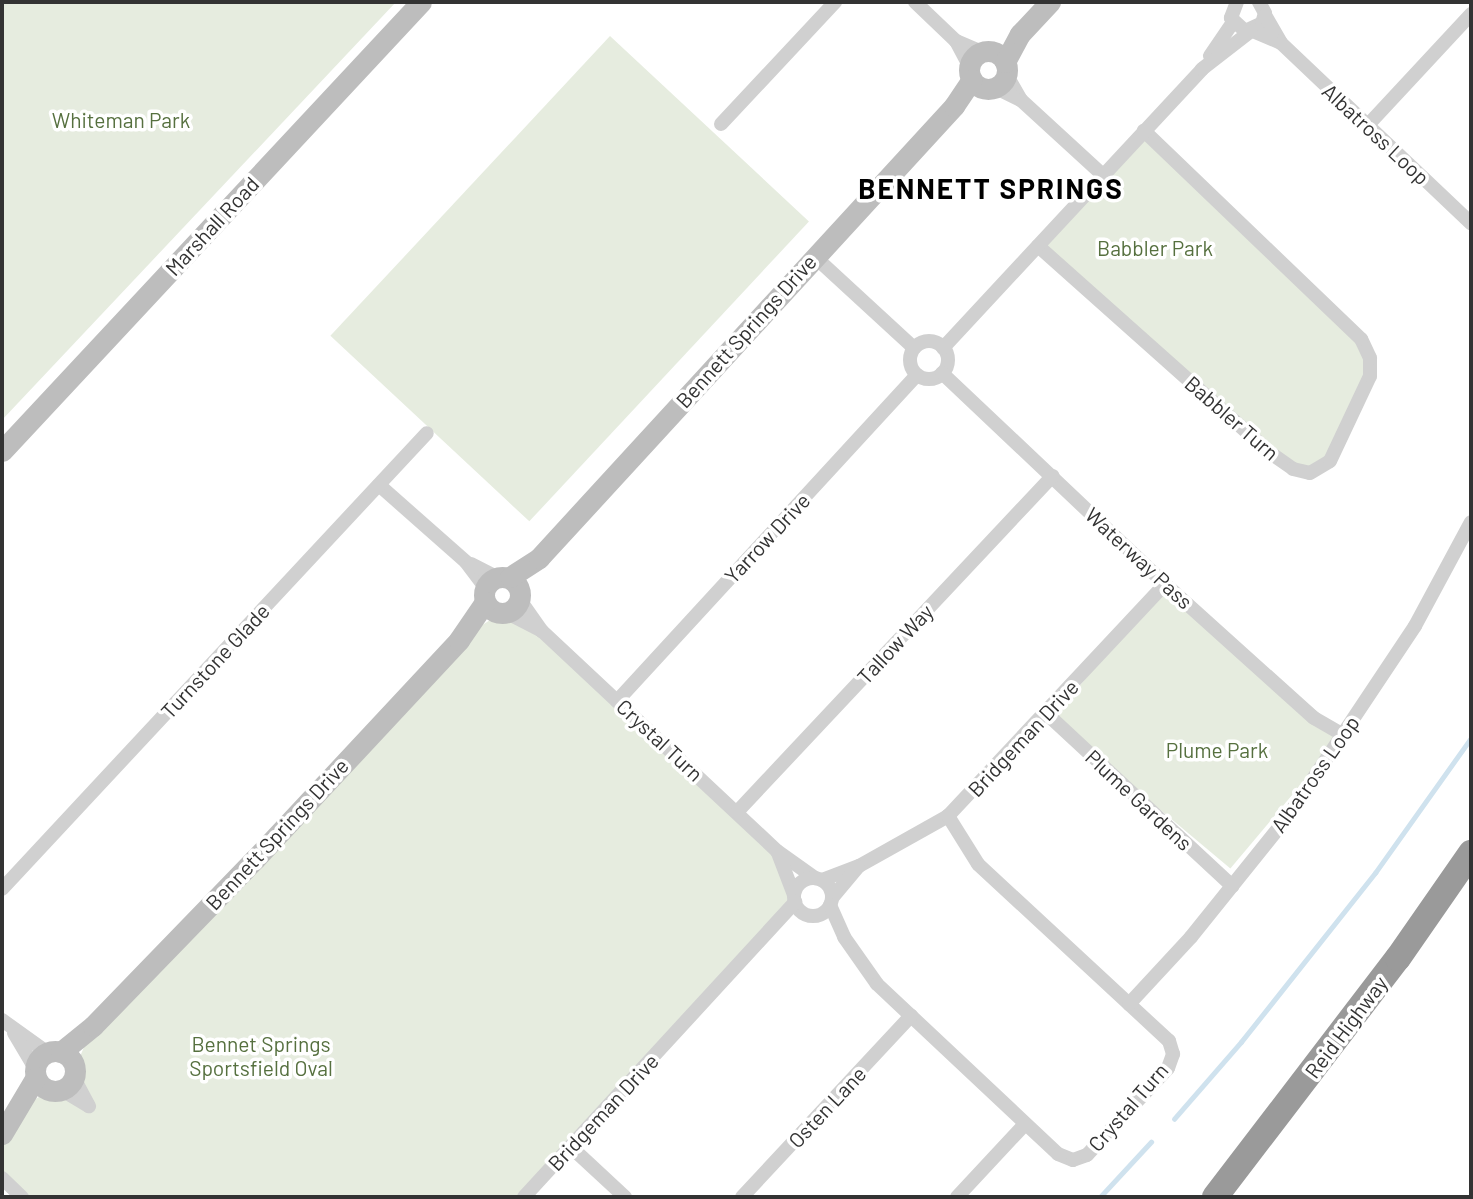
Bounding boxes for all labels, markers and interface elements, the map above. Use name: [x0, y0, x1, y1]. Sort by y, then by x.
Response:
street label: Albatross Loop: [1317, 78, 1435, 190]
park label: Whiteman Park: [52, 107, 190, 133]
street label: Marshall Road: [160, 171, 264, 281]
district label: BENNETT SPRINGS: [860, 171, 1122, 205]
park label: Babbler Park: [1097, 235, 1213, 261]
street label: Bennett Springs Drive: [670, 249, 822, 413]
street label: Babbler Turn: [1180, 370, 1284, 466]
street label: Yarrow Drive: [719, 488, 815, 588]
street label: Waterway Pass: [1080, 502, 1198, 614]
street label: Turnstone Glade: [155, 598, 275, 724]
street label: Tallow Way: [852, 599, 938, 689]
street label: Bridgeman Drive: [962, 674, 1084, 802]
street label: Crystal Turn: [612, 694, 708, 786]
street label: Albatross Loop: [1265, 711, 1365, 837]
park label: Plume Park: [1166, 737, 1268, 763]
street label: Plume Gardens: [1081, 744, 1197, 856]
street label: Bennett Springs Drive: [200, 753, 354, 915]
street label: Reid Highway: [1299, 971, 1393, 1083]
park label: Bennet Springs Sportsfield Oval: [189, 1031, 333, 1081]
street label: Bridgeman Drive: [542, 1048, 664, 1176]
street label: Crystal Turn: [1083, 1058, 1173, 1156]
street label: Osten Lane: [783, 1061, 871, 1153]

